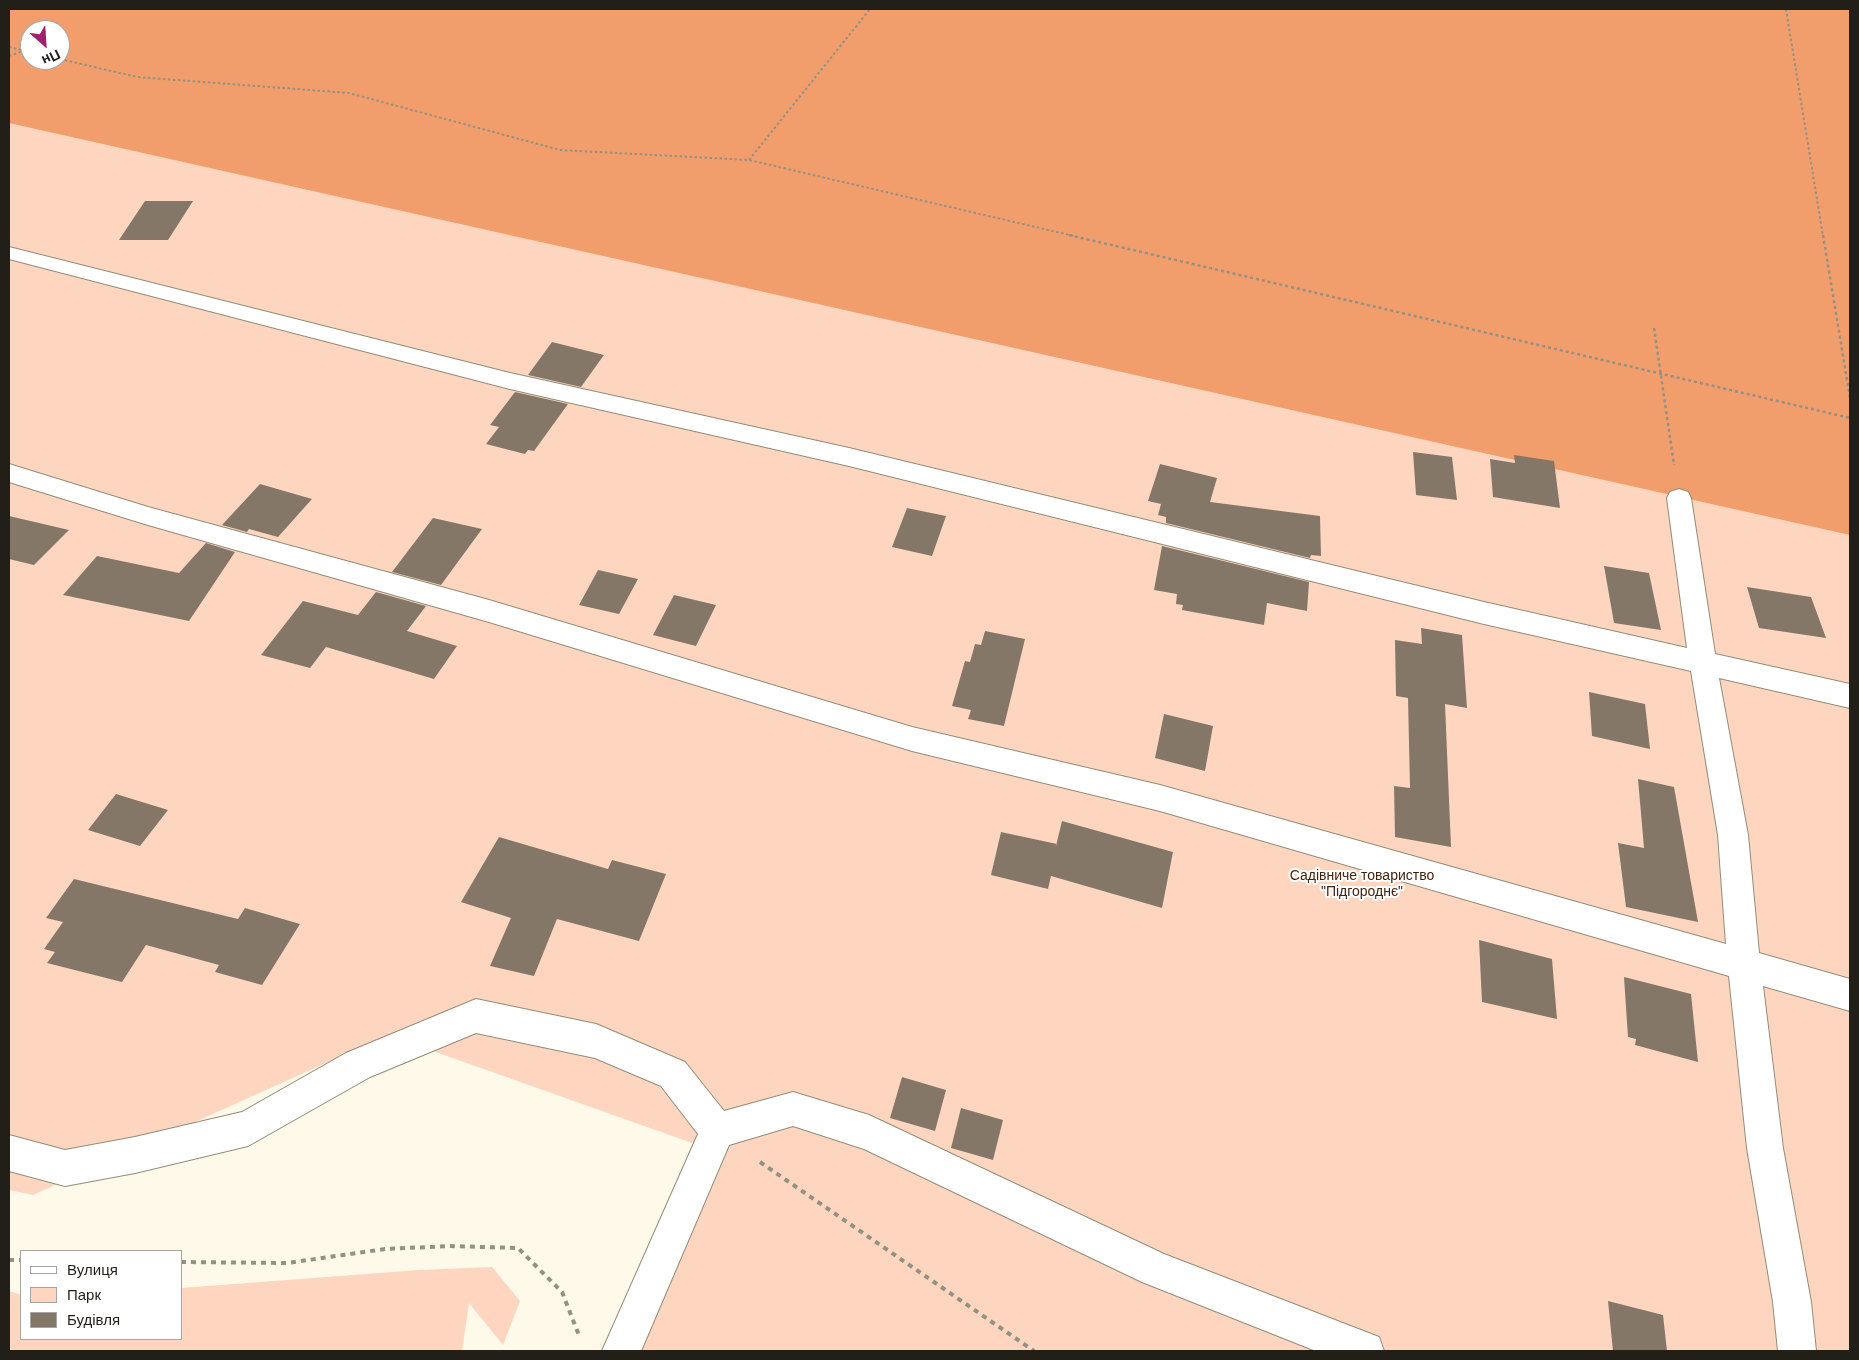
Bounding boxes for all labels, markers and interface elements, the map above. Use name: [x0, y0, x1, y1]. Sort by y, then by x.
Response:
north arrow: [20, 20, 70, 70]
text: Пн: [39, 46, 63, 69]
park label: Садівниче товариство "Підгороднє": [1290, 868, 1434, 900]
legend: [20, 1250, 182, 1340]
text: Вулиця: [67, 1261, 118, 1278]
text: Парк: [67, 1286, 101, 1303]
text: Будівля: [67, 1311, 120, 1328]

